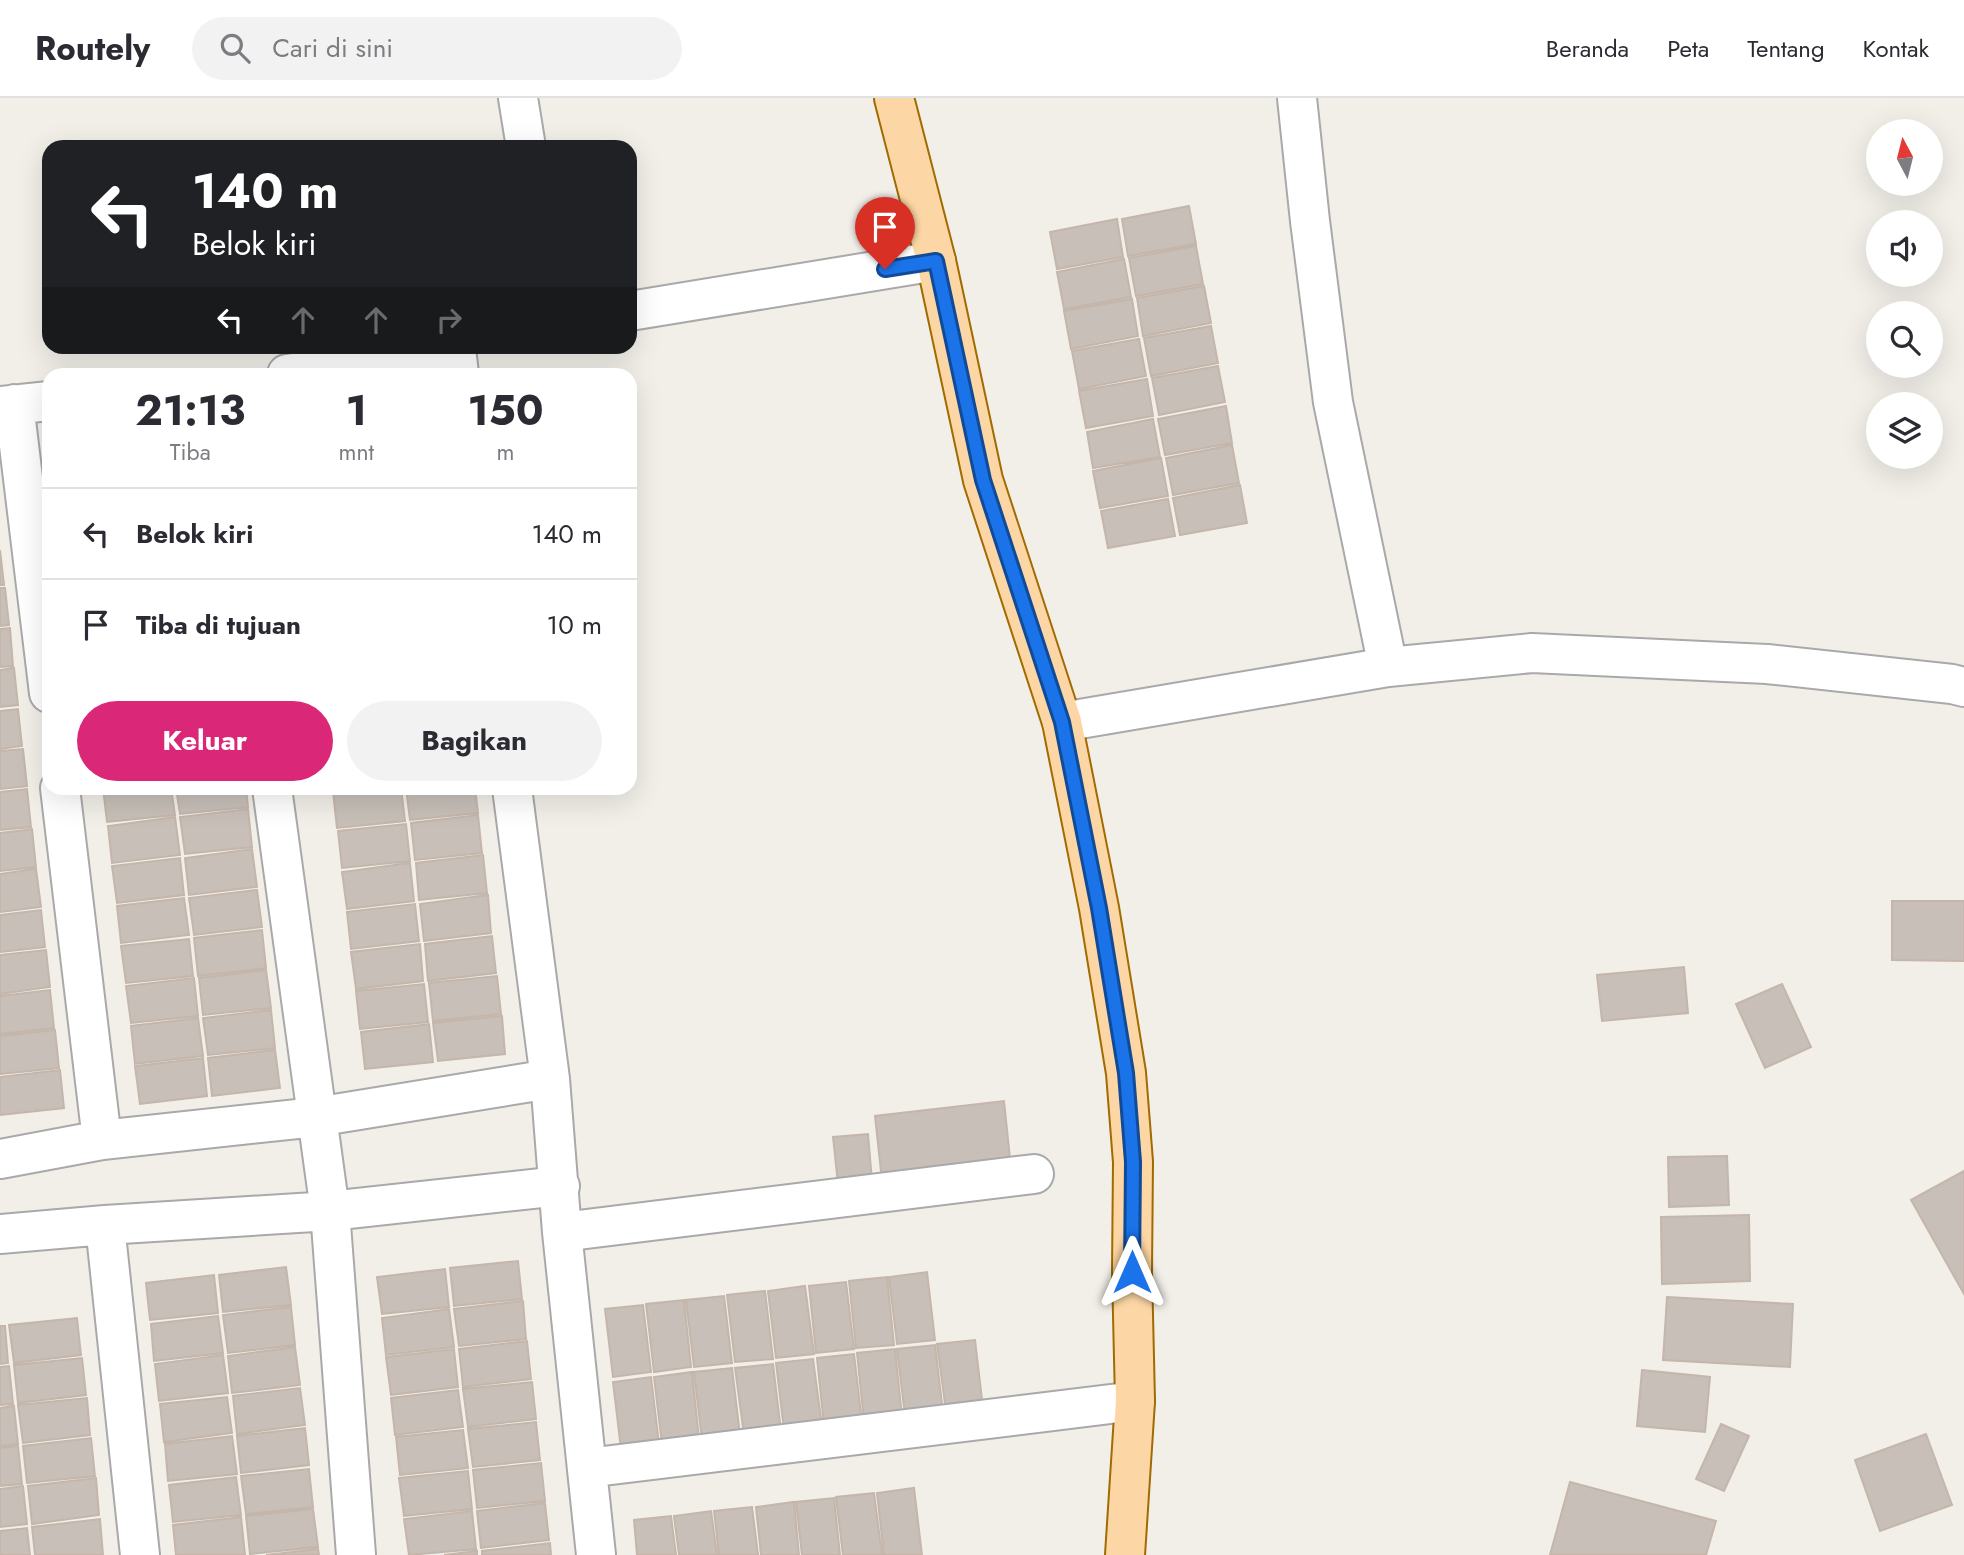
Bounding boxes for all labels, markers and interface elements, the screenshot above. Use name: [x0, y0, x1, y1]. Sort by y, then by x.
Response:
search box: [192, 17, 682, 80]
text: Routely: [35, 25, 150, 72]
icon: search: [216, 29, 254, 67]
text: Cari di sini: [272, 29, 393, 67]
text: Beranda: [1546, 31, 1629, 66]
text: Peta: [1667, 31, 1709, 66]
text: Tentang: [1747, 31, 1825, 66]
text: Kontak: [1863, 31, 1929, 66]
north arrow: [1866, 119, 1942, 196]
map controls: [1866, 119, 1943, 469]
text: 140 m: [192, 156, 338, 226]
icon: left: [77, 168, 168, 259]
pin: [855, 197, 915, 269]
icon: arrive: [866, 208, 904, 246]
button: sound: [1866, 210, 1943, 287]
text: Belok kiri: [192, 221, 317, 267]
icon: left: [211, 301, 249, 339]
icon: ahead: [284, 301, 322, 339]
icon: ahead: [357, 301, 395, 339]
icon: right: [430, 301, 468, 339]
button: search: [1866, 301, 1943, 378]
text: 21:13: [135, 380, 245, 441]
text: 1: [346, 380, 367, 441]
text: 150: [467, 380, 544, 441]
button: layers: [1866, 392, 1943, 469]
text: Tiba: [170, 435, 211, 469]
text: mnt: [339, 435, 374, 469]
text: m: [497, 435, 515, 469]
icon: left: [77, 515, 115, 553]
text: Belok kiri: [136, 515, 253, 553]
text: 140 m: [531, 515, 602, 553]
icon: arrive: [77, 606, 115, 644]
text: Tiba di tujuan: [136, 606, 301, 644]
text: 10 m: [547, 606, 602, 644]
button: Keluar: [77, 701, 333, 781]
button: Bagikan: [347, 701, 602, 781]
position arrow: [1095, 1235, 1169, 1309]

